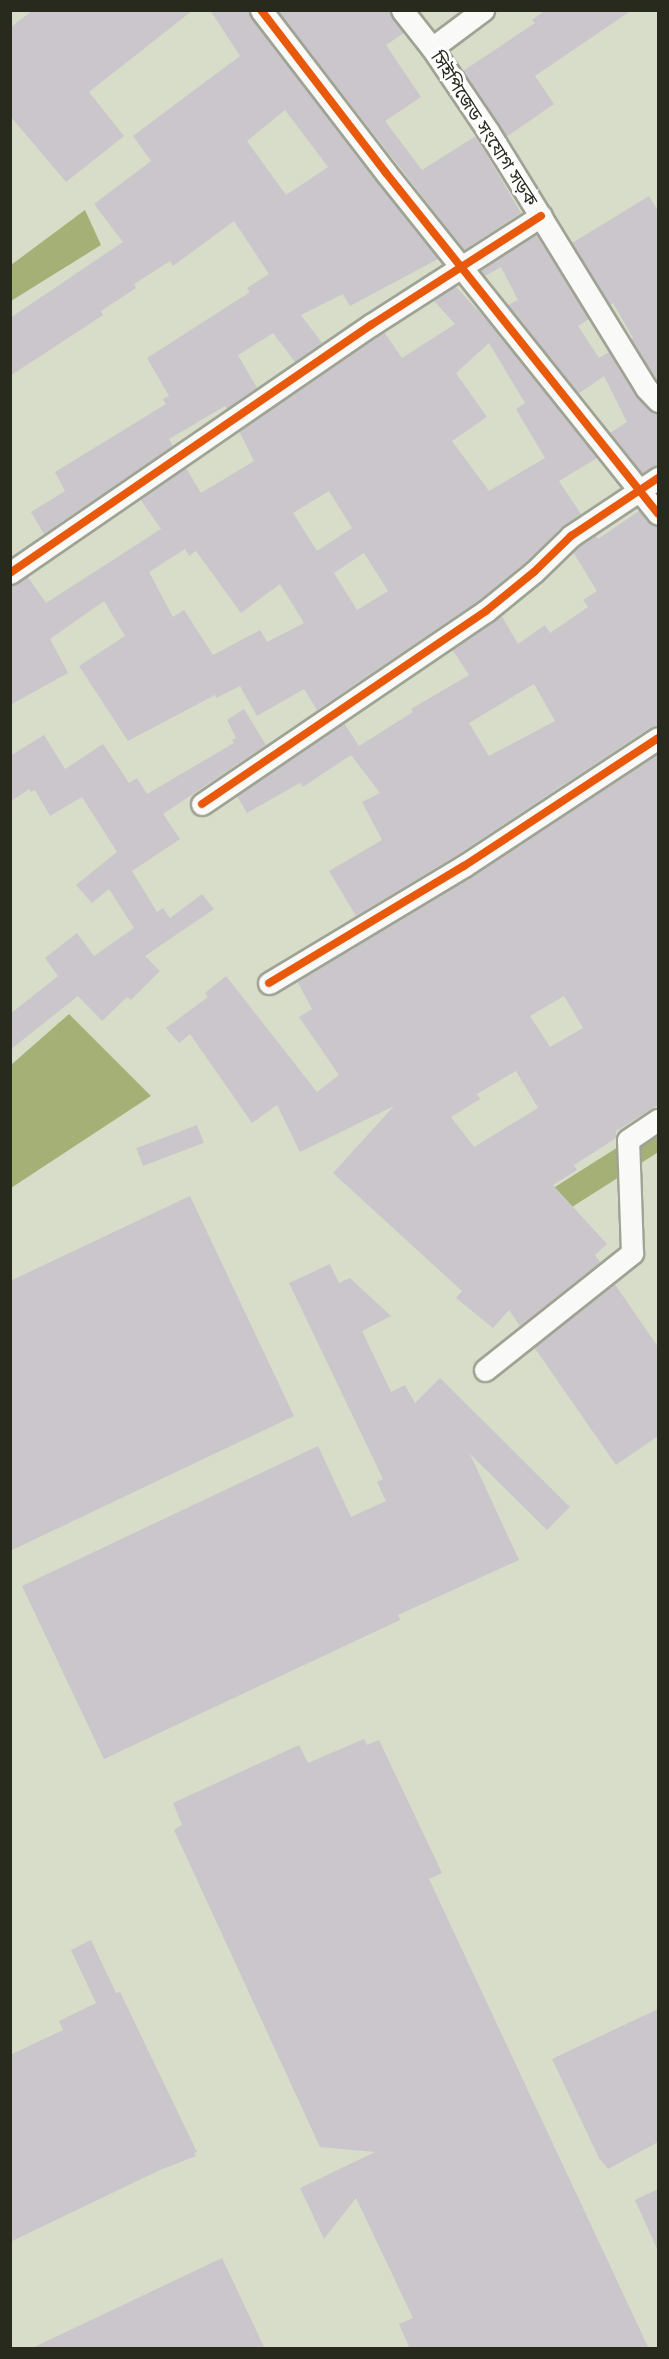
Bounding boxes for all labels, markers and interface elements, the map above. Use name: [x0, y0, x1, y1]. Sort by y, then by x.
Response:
street label: সিইপিজেড সংযোগ সড়ক: [426, 48, 542, 210]

